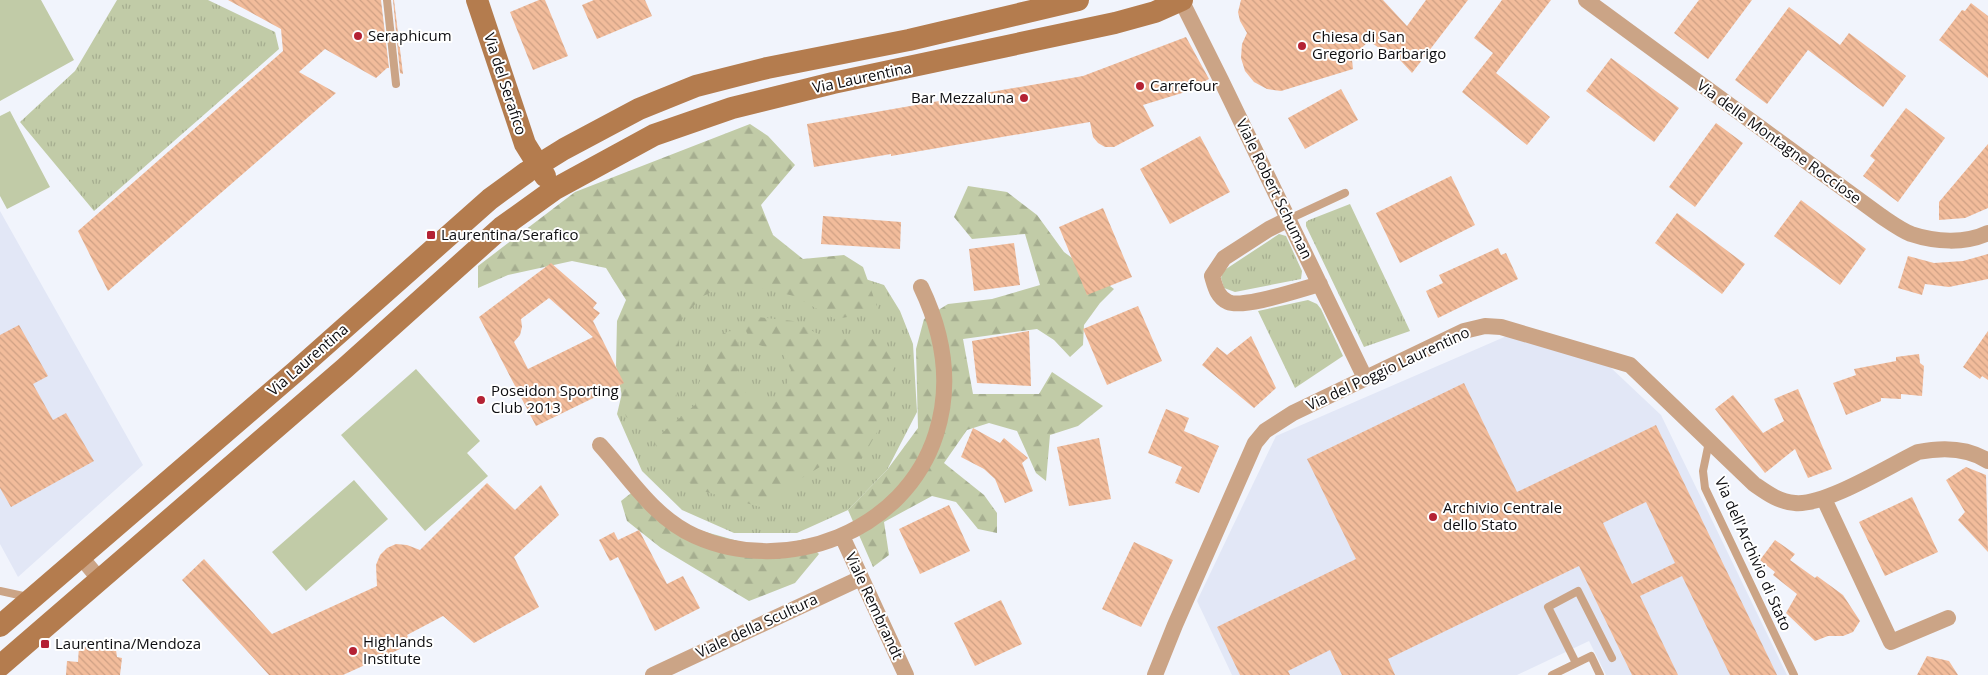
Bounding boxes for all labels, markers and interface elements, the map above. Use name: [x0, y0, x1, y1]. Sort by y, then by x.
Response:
place label: Seraphicum: [368, 25, 452, 45]
place label: Chiesa di San Gregorio Barbarigo: [1312, 26, 1446, 63]
marker: Seraphicum: [352, 30, 364, 42]
street label: Via del Serafico: [480, 30, 532, 137]
marker: Chiesa di San Gregorio Barbarigo: [1296, 40, 1308, 52]
street label: Via Laurentina: [810, 57, 913, 97]
place label: Carrefour: [1150, 75, 1218, 95]
street label: Via delle Montagne Rocciose: [1693, 75, 1866, 208]
marker: Carrefour: [1134, 80, 1146, 92]
place label: Bar Mezzaluna: [911, 87, 1014, 107]
marker: Bar Mezzaluna: [1018, 92, 1030, 104]
street label: Viale Robert Schuman: [1232, 115, 1318, 262]
place label: Laurentina/Serafico: [441, 224, 578, 244]
marker: Laurentina/Serafico: [425, 229, 437, 241]
street label: Via Laurentina: [263, 319, 352, 400]
street label: Via del Poggio Laurentino: [1303, 321, 1472, 415]
place label: Poseidon Sporting Club 2013: [491, 380, 619, 417]
marker: Poseidon Sporting Club 2013: [475, 394, 487, 406]
street label: Via dell'Archivio di Stato: [1711, 473, 1797, 634]
place label: Archivio Centrale dello Stato: [1443, 497, 1562, 534]
marker: Archivio Centrale dello Stato: [1427, 511, 1439, 523]
street label: Viale Rembrandt: [841, 549, 909, 662]
street label: Viale della Scultura: [693, 588, 821, 662]
place label: Highlands Institute: [363, 631, 433, 668]
place label: Laurentina/Mendoza: [55, 633, 201, 653]
marker: Laurentina/Mendoza: [39, 638, 51, 650]
marker: Highlands Institute: [347, 645, 359, 657]

